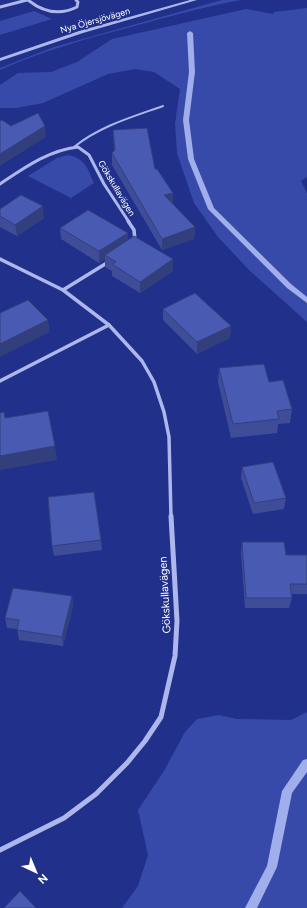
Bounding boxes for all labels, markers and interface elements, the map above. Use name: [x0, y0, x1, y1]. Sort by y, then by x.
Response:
street label: Nya Öjersjövägen: [59, 5, 131, 35]
street label: Gökskullavägen: [96, 158, 138, 218]
street label: Gökskullavägen: [156, 556, 174, 634]
north arrow: [16, 852, 56, 892]
text: N: [35, 871, 50, 886]

